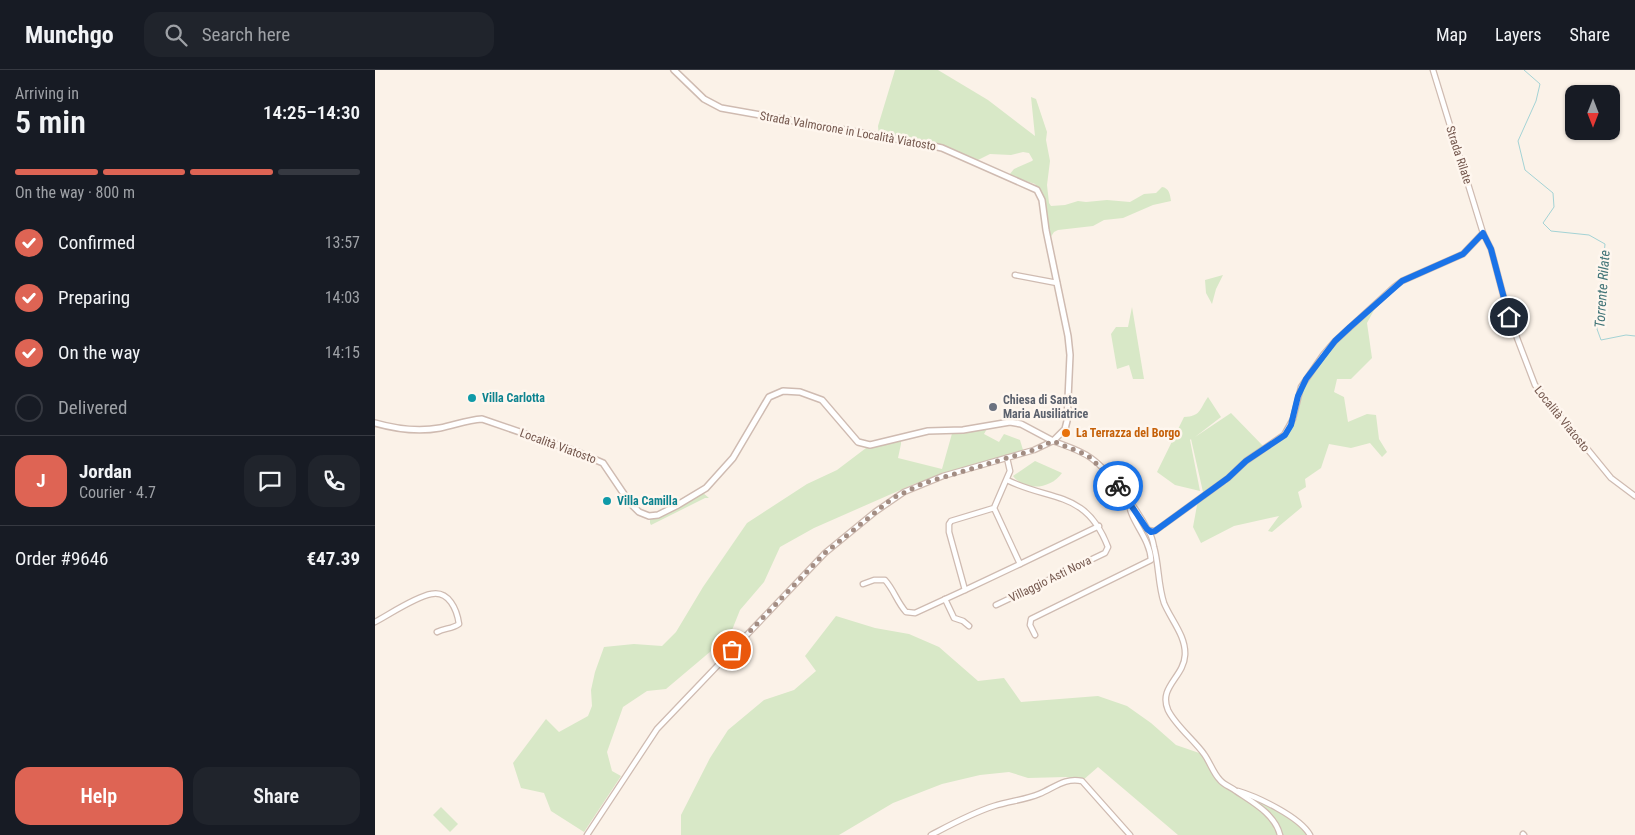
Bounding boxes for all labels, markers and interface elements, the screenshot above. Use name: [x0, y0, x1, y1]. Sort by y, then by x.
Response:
search box: [144, 12, 494, 57]
text: Munchgo: [25, 21, 114, 49]
icon: search: [162, 21, 190, 49]
text: Search here: [202, 23, 290, 46]
text: Map: [1436, 24, 1467, 45]
text: Layers: [1495, 24, 1542, 45]
text: Share: [1570, 24, 1610, 45]
text: Arriving in: [15, 84, 79, 103]
north arrow: [1565, 85, 1620, 140]
map controls: [1565, 85, 1620, 140]
text: 14:25–14:30: [263, 101, 360, 124]
text: 5 min: [15, 103, 86, 141]
street label: Strada Valmorone in Località Viatosto: [759, 109, 937, 153]
street label: Strada Rilate: [1443, 124, 1475, 186]
text: On the way · 800 m: [15, 183, 135, 202]
icon: check: [15, 229, 43, 257]
text: Confirmed: [58, 231, 135, 254]
text: 13:57: [325, 233, 360, 252]
water label: Torrente Rilate: [1591, 249, 1613, 329]
icon: check: [15, 284, 43, 312]
text: Preparing: [58, 286, 130, 309]
text: 14:03: [325, 288, 360, 307]
pin: [1488, 296, 1530, 338]
icon: home: [1495, 303, 1523, 331]
icon: check: [15, 339, 43, 367]
text: On the way: [58, 341, 140, 364]
text: 14:15: [325, 343, 360, 362]
street label: Località Viatosto: [1531, 383, 1593, 455]
place label: Villa Carlotta: [482, 391, 545, 405]
marker: Villa Carlotta: [466, 392, 478, 404]
place label: Chiesa di Santa Maria Ausiliatrice: [1003, 393, 1089, 421]
text: Delivered: [58, 396, 127, 419]
marker: Chiesa di Santa Maria Ausiliatrice: [987, 401, 999, 413]
street label: Località Viatosto: [518, 426, 598, 466]
place label: La Terrazza del Borgo: [1076, 426, 1180, 440]
marker: La Terrazza del Borgo: [1060, 427, 1072, 439]
button: chat: [244, 455, 296, 507]
button: phone: [308, 455, 360, 507]
text: Jordan: [79, 460, 132, 483]
courier: [1093, 461, 1143, 511]
text: J: [36, 469, 46, 492]
icon: bike: [1104, 472, 1132, 500]
text: Courier · 4.7: [79, 483, 156, 502]
place label: Villa Camilla: [617, 494, 678, 508]
marker: Villa Camilla: [601, 495, 613, 507]
text: Order #9646: [15, 547, 108, 570]
text: €47.39: [306, 547, 360, 570]
street label: Villaggio Asti Nova: [1007, 553, 1094, 605]
pin: [711, 629, 753, 671]
icon: bag: [718, 636, 746, 664]
button: Help: [15, 767, 183, 825]
button: Share: [193, 767, 360, 825]

